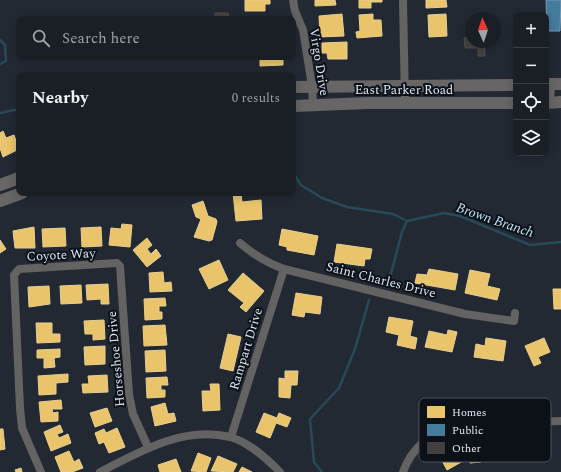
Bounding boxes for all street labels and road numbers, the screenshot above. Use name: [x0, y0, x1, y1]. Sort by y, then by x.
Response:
street label: Virgo Drive: [304, 27, 334, 97]
street label: East Parker Road: [355, 80, 453, 100]
street label: Coyote Way: [26, 243, 97, 267]
street label: Saint Charles Drive: [324, 257, 438, 303]
street label: Rampart Drive: [224, 305, 268, 393]
street label: Horseshoe Drive: [102, 310, 130, 408]

